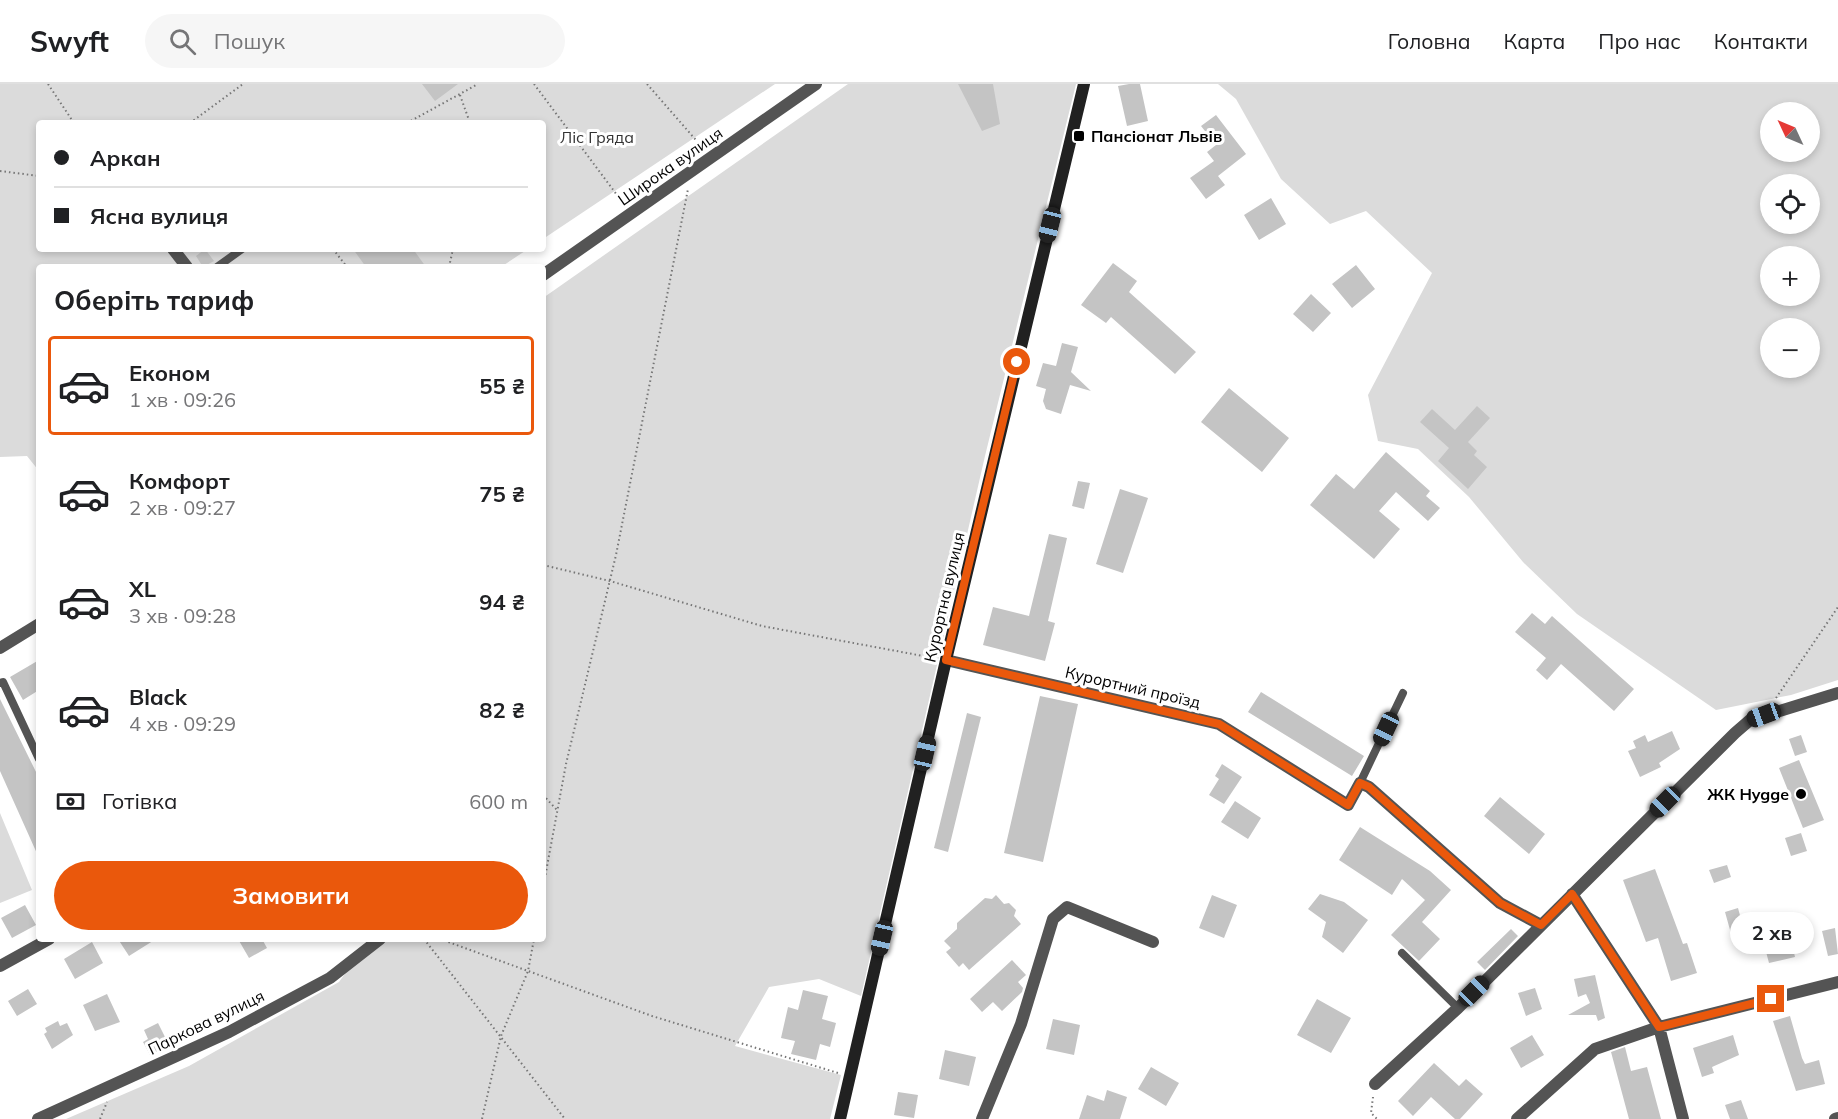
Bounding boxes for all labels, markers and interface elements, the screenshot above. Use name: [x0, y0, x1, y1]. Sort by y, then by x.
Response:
search box: [145, 14, 565, 68]
text: Swyft: [30, 24, 109, 59]
icon: search: [166, 25, 199, 58]
text: Пошук: [214, 27, 285, 55]
text: Головна: [1388, 28, 1471, 54]
text: Карта: [1504, 28, 1565, 54]
text: Про нас: [1598, 28, 1681, 54]
text: Контакти: [1714, 28, 1808, 54]
north arrow: [1760, 102, 1820, 162]
map controls: [1760, 102, 1820, 378]
street label: Широка вулиця: [614, 123, 726, 209]
place label: Пансіонат Львів: [1091, 126, 1222, 146]
park label: Ліс Гряда: [560, 127, 634, 147]
marker: Пансіонат Львів: [1072, 129, 1086, 143]
text: Аркан: [90, 144, 161, 172]
button: locate: [1760, 174, 1820, 234]
text: Ясна вулиця: [90, 202, 228, 230]
car: [1037, 205, 1063, 245]
button: +: [1760, 246, 1820, 306]
text: Оберіть тариф: [54, 283, 254, 317]
button: −: [1760, 318, 1820, 378]
route start: [1003, 348, 1030, 375]
icon: car: [57, 359, 111, 413]
text: Економ: [129, 359, 210, 387]
text: 55 ₴: [479, 372, 525, 400]
text: 1 хв · 09:26: [129, 387, 236, 412]
icon: car: [57, 467, 111, 521]
text: Комфорт: [129, 467, 230, 495]
text: 75 ₴: [479, 480, 525, 508]
text: 2 хв · 09:27: [129, 495, 236, 520]
street label: Курортна вулиця: [919, 530, 969, 664]
icon: car: [57, 575, 111, 629]
text: XL: [129, 575, 156, 603]
text: 94 ₴: [479, 588, 525, 616]
text: 3 хв · 09:28: [129, 603, 236, 628]
street label: Курортний проїзд: [1063, 662, 1203, 712]
icon: car: [57, 683, 111, 737]
text: Black: [129, 683, 187, 711]
text: 82 ₴: [479, 696, 525, 724]
car: [1744, 700, 1784, 730]
car: [1370, 709, 1402, 749]
text: 4 хв · 09:29: [129, 711, 236, 736]
car: [912, 733, 938, 773]
car: [1646, 783, 1684, 821]
place label: ЖК Hygge: [1707, 784, 1789, 804]
icon: cash: [54, 785, 87, 818]
text: Готівка: [102, 787, 177, 815]
marker: ЖК Hygge: [1794, 787, 1808, 801]
text: 600 m: [469, 789, 528, 814]
button: Замовити: [54, 861, 528, 930]
callout: 2 хв: [1729, 912, 1813, 954]
car: [869, 918, 895, 958]
text: 2 хв: [1752, 920, 1792, 945]
car: [1455, 972, 1493, 1010]
street label: Паркова вулиця: [144, 985, 268, 1059]
route end: [1757, 985, 1784, 1012]

